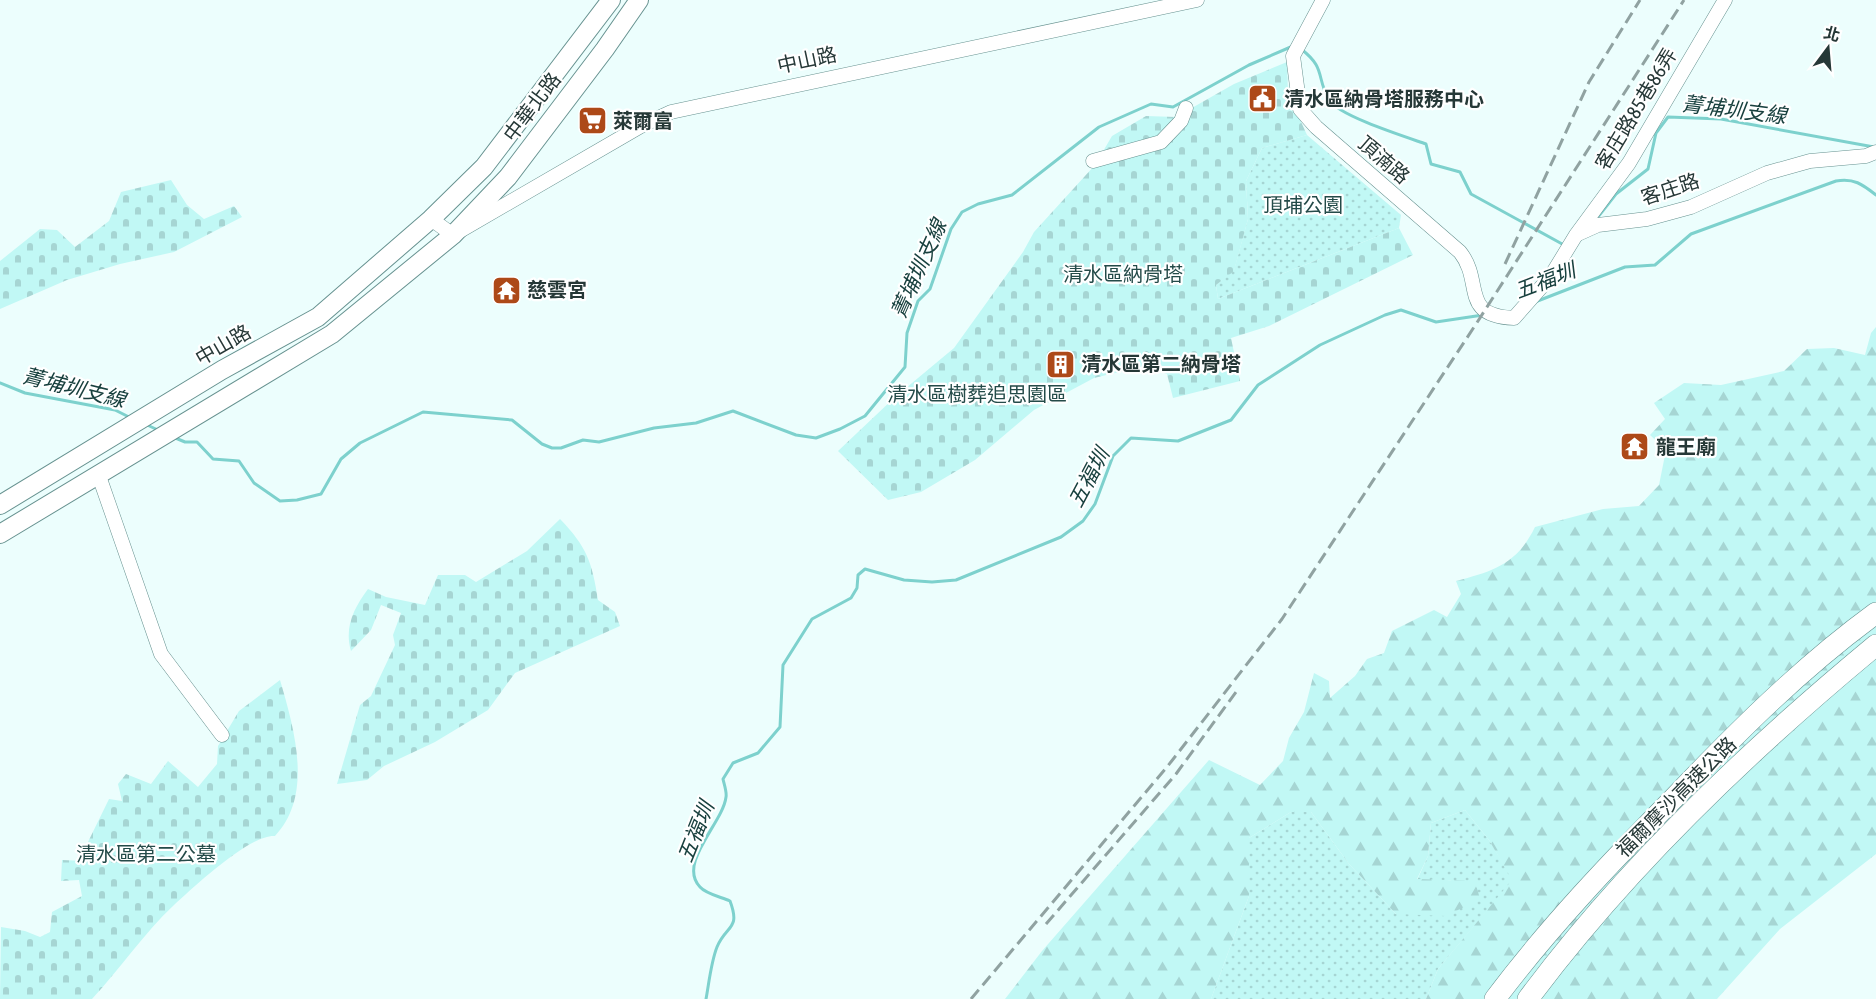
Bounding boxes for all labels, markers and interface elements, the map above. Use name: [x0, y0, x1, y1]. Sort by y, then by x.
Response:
north arrow: [1798, 18, 1858, 78]
text: 北: [1822, 23, 1842, 44]
street label: 中山路: [775, 42, 839, 77]
street label: 客庄路85巷86弄: [1590, 44, 1681, 174]
street label: 中華北路: [498, 68, 565, 146]
public building icon: 清水區納骨塔服務中心: [1247, 83, 1279, 115]
place label: 清水區納骨塔服務中心: [1284, 87, 1484, 110]
water label: 菁埔圳支線: [1681, 91, 1790, 128]
supermarket icon: 萊爾富: [576, 105, 608, 137]
place label: 萊爾富: [613, 109, 673, 132]
street label: 頂湳路: [1354, 131, 1415, 188]
street label: 客庄路: [1638, 168, 1702, 209]
park label: 頂埔公園: [1263, 193, 1343, 216]
water label: 菁埔圳支線: [886, 214, 951, 321]
water label: 五福圳: [1511, 256, 1581, 303]
park label: 清水區納骨塔: [1063, 262, 1183, 285]
temple icon: 慈雲宮: [490, 274, 522, 306]
place label: 慈雲宮: [527, 278, 587, 301]
street label: 中山路: [191, 320, 254, 370]
building icon: 清水區第二納骨塔: [1044, 348, 1076, 380]
place label: 清水區第二納骨塔: [1081, 352, 1241, 375]
water label: 菁埔圳支線: [20, 363, 130, 412]
park label: 清水區樹葬追思園區: [887, 382, 1067, 405]
temple icon: 龍王廟: [1619, 431, 1651, 463]
place label: 龍王廟: [1656, 435, 1716, 458]
water label: 五福圳: [1063, 441, 1115, 511]
street label: 福爾摩沙高速公路: [1611, 732, 1740, 861]
water label: 五福圳: [672, 795, 719, 865]
park label: 清水區第二公墓: [76, 842, 216, 865]

